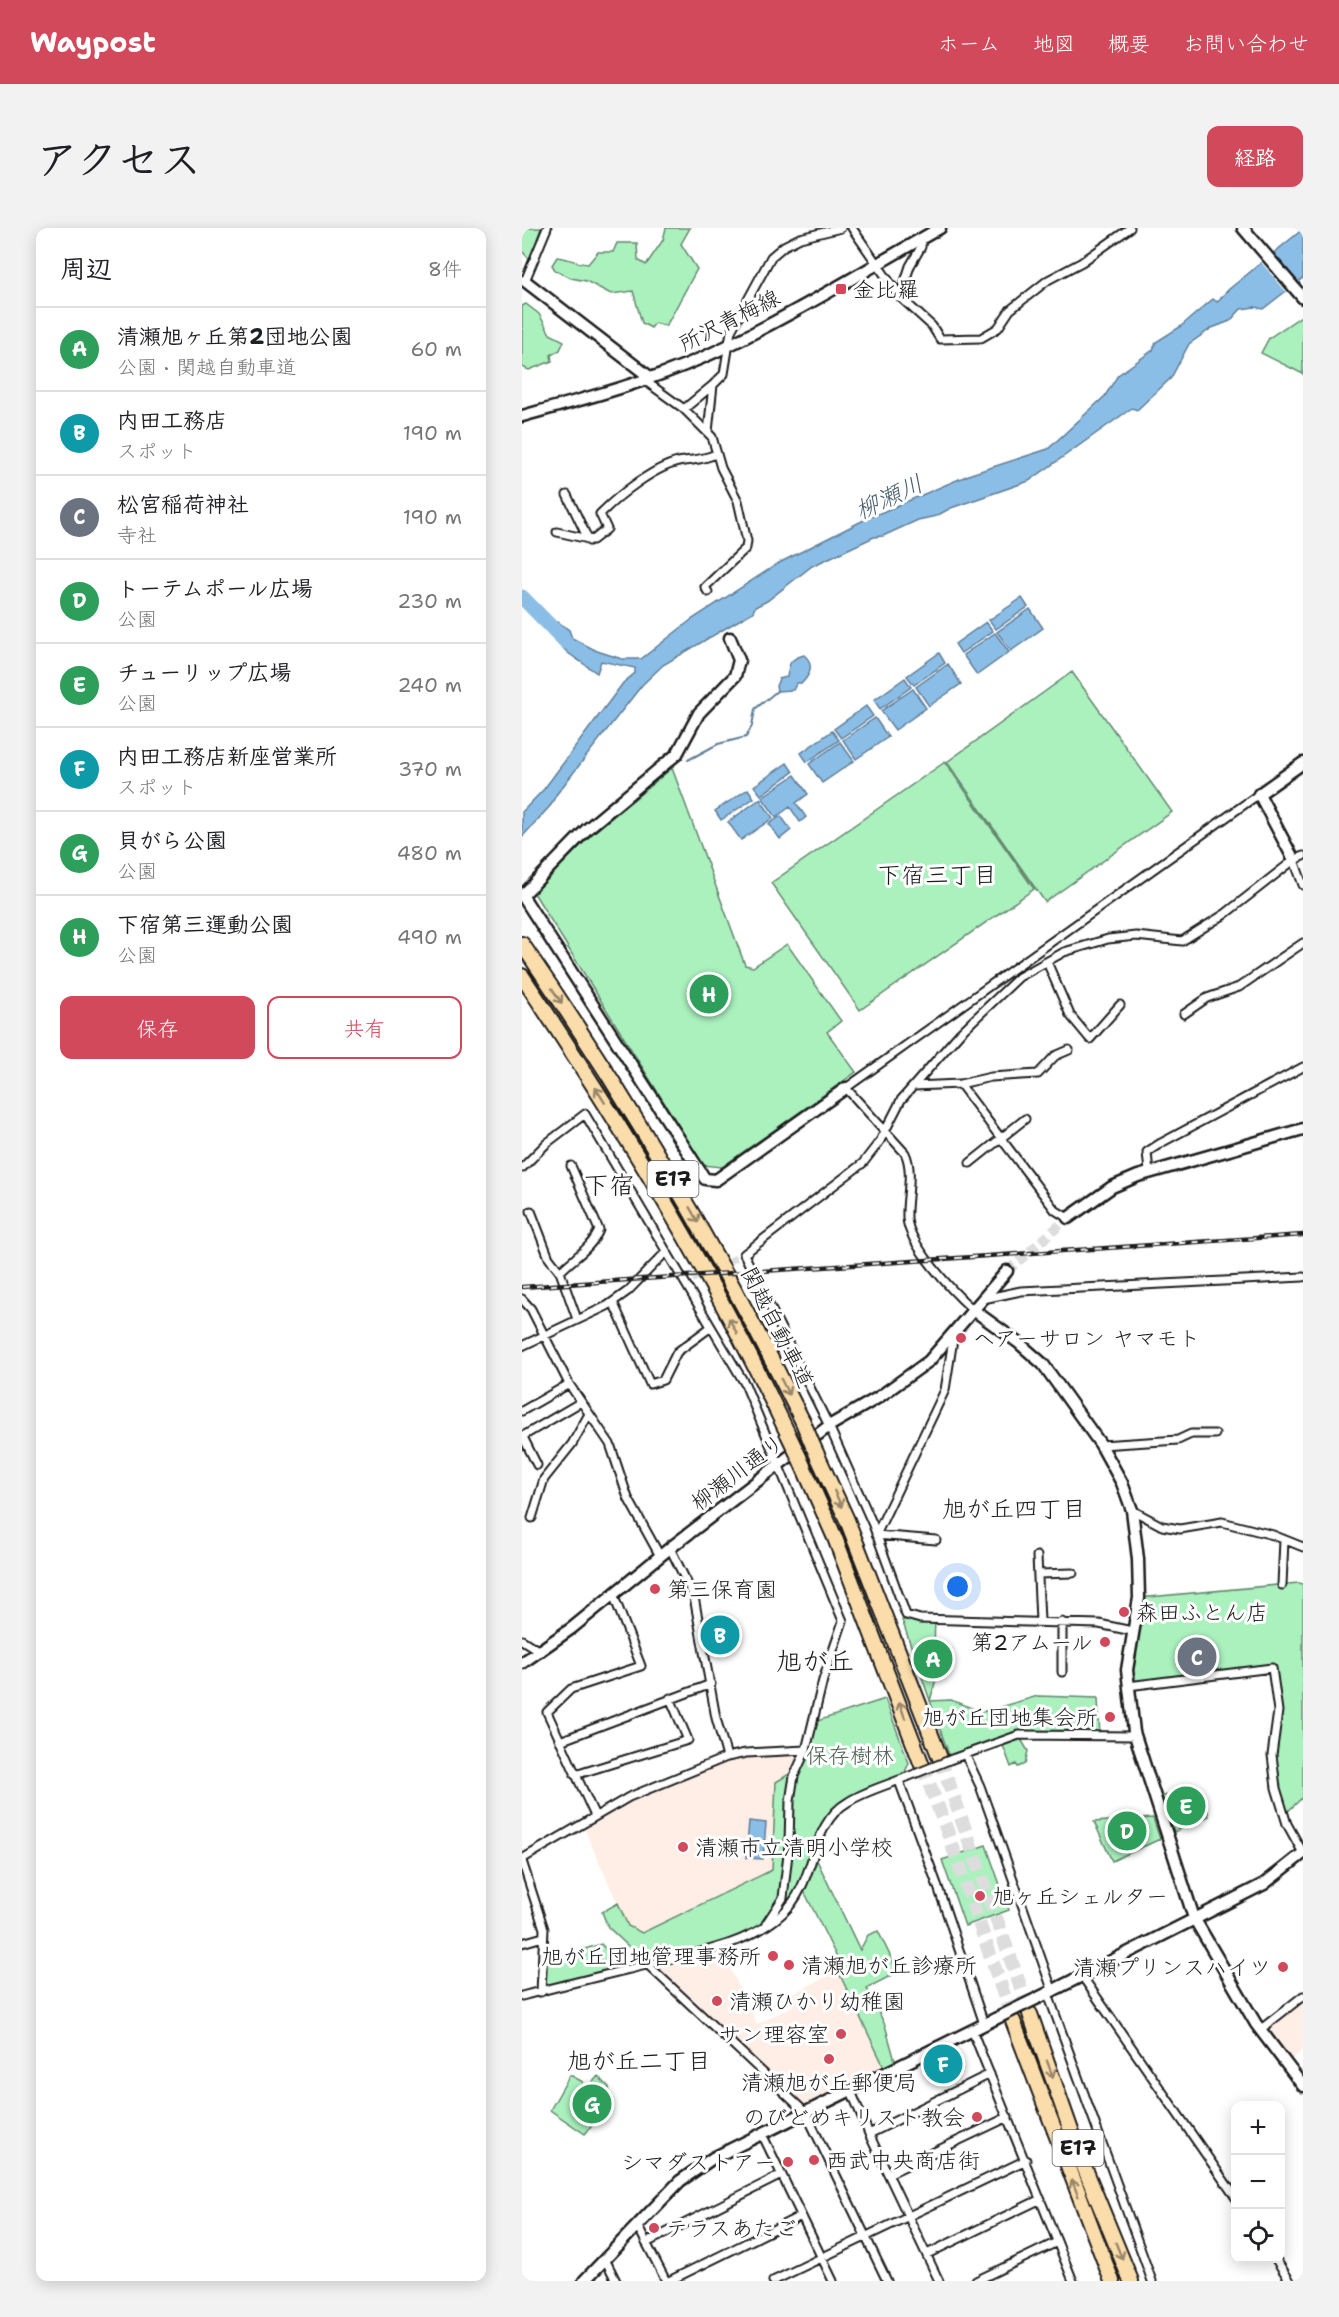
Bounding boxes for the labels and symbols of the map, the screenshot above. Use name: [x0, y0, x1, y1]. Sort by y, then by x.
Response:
place label: 金比羅: [853, 275, 919, 304]
marker: 金比羅: [834, 282, 848, 296]
street label: 所沢青梅線: [674, 283, 785, 358]
water label: 柳瀬川: [850, 467, 928, 527]
district label: 下宿三丁目: [877, 859, 997, 891]
pin: H: [690, 972, 729, 1017]
one-way arrow: [551, 987, 563, 1004]
one-way arrow: [594, 1087, 606, 1104]
road number: E17: [648, 1161, 698, 1197]
district label: 下宿: [583, 1167, 635, 1202]
one-way arrow: [688, 1206, 700, 1223]
street label: 関越自動車道: [735, 1262, 820, 1393]
one-way arrow: [727, 1317, 738, 1335]
place label: ヘアーサロン ヤマモト: [973, 1324, 1201, 1353]
marker: ヘアーサロン ヤマモト: [954, 1331, 968, 1345]
one-way arrow: [780, 1377, 792, 1395]
street label: 柳瀬川通り: [685, 1428, 790, 1517]
one-way arrow: [832, 1489, 844, 1507]
district label: 旭が丘四丁目: [942, 1493, 1086, 1525]
your location: [943, 1572, 972, 1601]
place label: 第三保育園: [667, 1575, 777, 1604]
marker: 第三保育園: [648, 1582, 662, 1596]
place label: 森田ふとん店: [1136, 1598, 1268, 1627]
marker: 森田ふとん店: [1117, 1605, 1131, 1619]
pin: B: [700, 1612, 740, 1658]
place label: 第2アムール: [971, 1628, 1093, 1657]
pin: C: [1178, 1634, 1216, 1680]
marker: 第2アムール: [1098, 1635, 1112, 1649]
pin: A: [914, 1636, 952, 1682]
district label: 旭が丘: [776, 1643, 854, 1678]
one-way arrow: [895, 1701, 906, 1720]
place label: 旭が丘団地集会所: [922, 1703, 1098, 1732]
marker: 旭が丘団地集会所: [1103, 1710, 1117, 1724]
park label: 保存樹林: [806, 1741, 894, 1770]
pin: E: [1166, 1784, 1206, 1828]
pin: D: [1108, 1808, 1146, 1854]
place label: 清瀬市立清明小学校: [695, 1833, 893, 1862]
marker: 清瀬市立清明小学校: [676, 1840, 690, 1854]
place label: 旭ヶ丘シェルター: [992, 1882, 1168, 1911]
marker: 旭ヶ丘シェルター: [973, 1889, 987, 1903]
place label: 旭が丘団地管理事務所: [541, 1942, 761, 1971]
marker: 旭が丘団地管理事務所: [766, 1949, 780, 1963]
place label: 清瀬旭が丘診療所: [801, 1951, 977, 1980]
place label: 清瀬プリンスハイツ: [1073, 1953, 1271, 1982]
marker: 清瀬旭が丘診療所: [782, 1958, 796, 1972]
marker: 清瀬プリンスハイツ: [1276, 1960, 1290, 1974]
place label: 清瀬ひかり幼稚園: [729, 1987, 905, 2016]
marker: 清瀬ひかり幼稚園: [710, 1994, 724, 2008]
place label: サン理容室: [719, 2020, 829, 2049]
marker: サン理容室: [834, 2027, 848, 2041]
pin: F: [924, 2042, 962, 2086]
district label: 旭が丘二丁目: [567, 2045, 711, 2077]
marker: 清瀬旭が丘郵便局: [822, 2052, 836, 2066]
one-way arrow: [1045, 2059, 1056, 2078]
place label: 清瀬旭が丘郵便局: [741, 2068, 917, 2097]
pin: G: [572, 2082, 612, 2126]
place label: のびどめキリスト教会: [743, 2103, 965, 2132]
marker: のびどめキリスト教会: [970, 2110, 984, 2124]
road number: E17: [1052, 2130, 1104, 2166]
place label: 西武中央商店街: [826, 2146, 980, 2175]
place label: シマダストアー: [621, 2148, 776, 2177]
marker: 西武中央商店街: [807, 2153, 821, 2167]
marker: シマダストアー: [781, 2155, 795, 2169]
one-way arrow: [1069, 2179, 1080, 2197]
place label: テラスあたご: [666, 2214, 797, 2243]
marker: テラスあたご: [647, 2221, 661, 2235]
one-way arrow: [1114, 2241, 1125, 2260]

